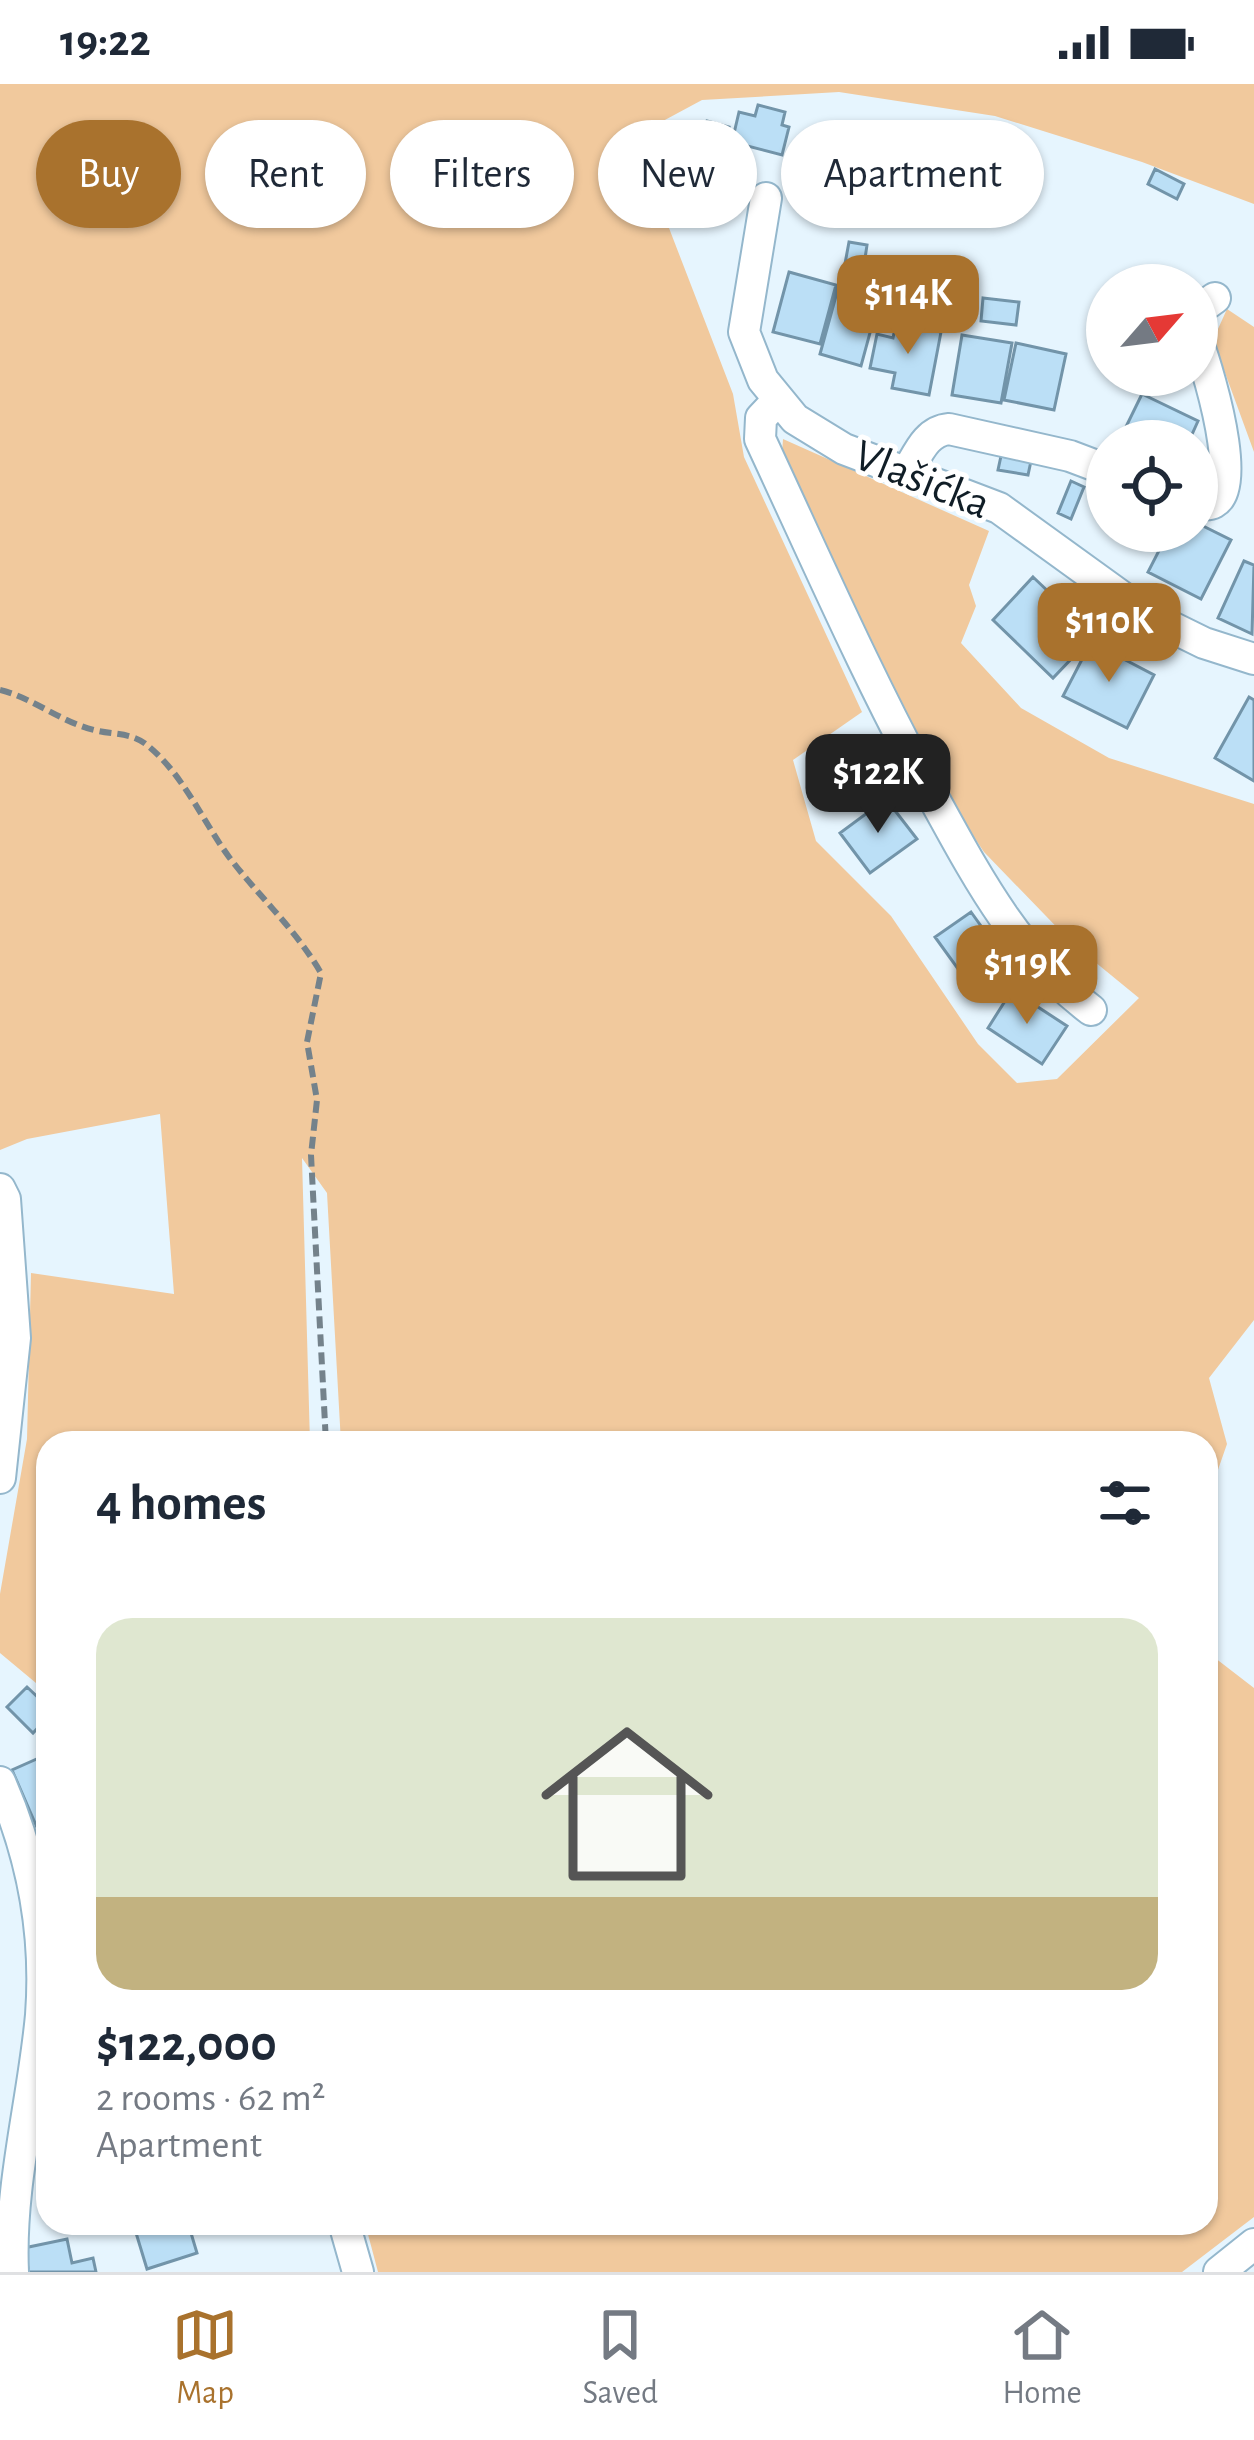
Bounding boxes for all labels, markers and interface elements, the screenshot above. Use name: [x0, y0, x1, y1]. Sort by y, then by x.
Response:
text: 19:22: [60, 19, 151, 64]
chip: Buy: [36, 120, 181, 228]
chip: Rent: [205, 120, 366, 228]
chip: Filters: [390, 120, 574, 228]
chip: New: [598, 120, 757, 228]
chip: Apartment: [781, 120, 1044, 228]
pin: $114K: [824, 255, 992, 357]
north arrow: [1086, 264, 1218, 396]
map controls: [1086, 264, 1218, 552]
text: $114K: [864, 274, 952, 313]
button: locate: [1086, 420, 1218, 552]
street label: Vlašićka: [848, 433, 996, 527]
pin: $110K: [1025, 583, 1193, 685]
text: $110K: [1065, 602, 1153, 641]
pin: $122K: [794, 734, 962, 836]
text: $122K: [832, 753, 924, 792]
pin: $119K: [943, 925, 1111, 1027]
text: $119K: [983, 944, 1071, 983]
icon: filters: [1092, 1470, 1158, 1536]
text: 4 homes: [96, 1478, 266, 1529]
icon: home: [519, 1696, 735, 1912]
text: $122,000: [96, 2019, 277, 2070]
text: 2 rooms · 62 m²: [96, 2079, 325, 2118]
text: Apartment: [96, 2126, 262, 2165]
tab: Map: [172, 2302, 238, 2414]
tab: Saved: [583, 2302, 658, 2414]
tab: Home: [1002, 2302, 1082, 2414]

